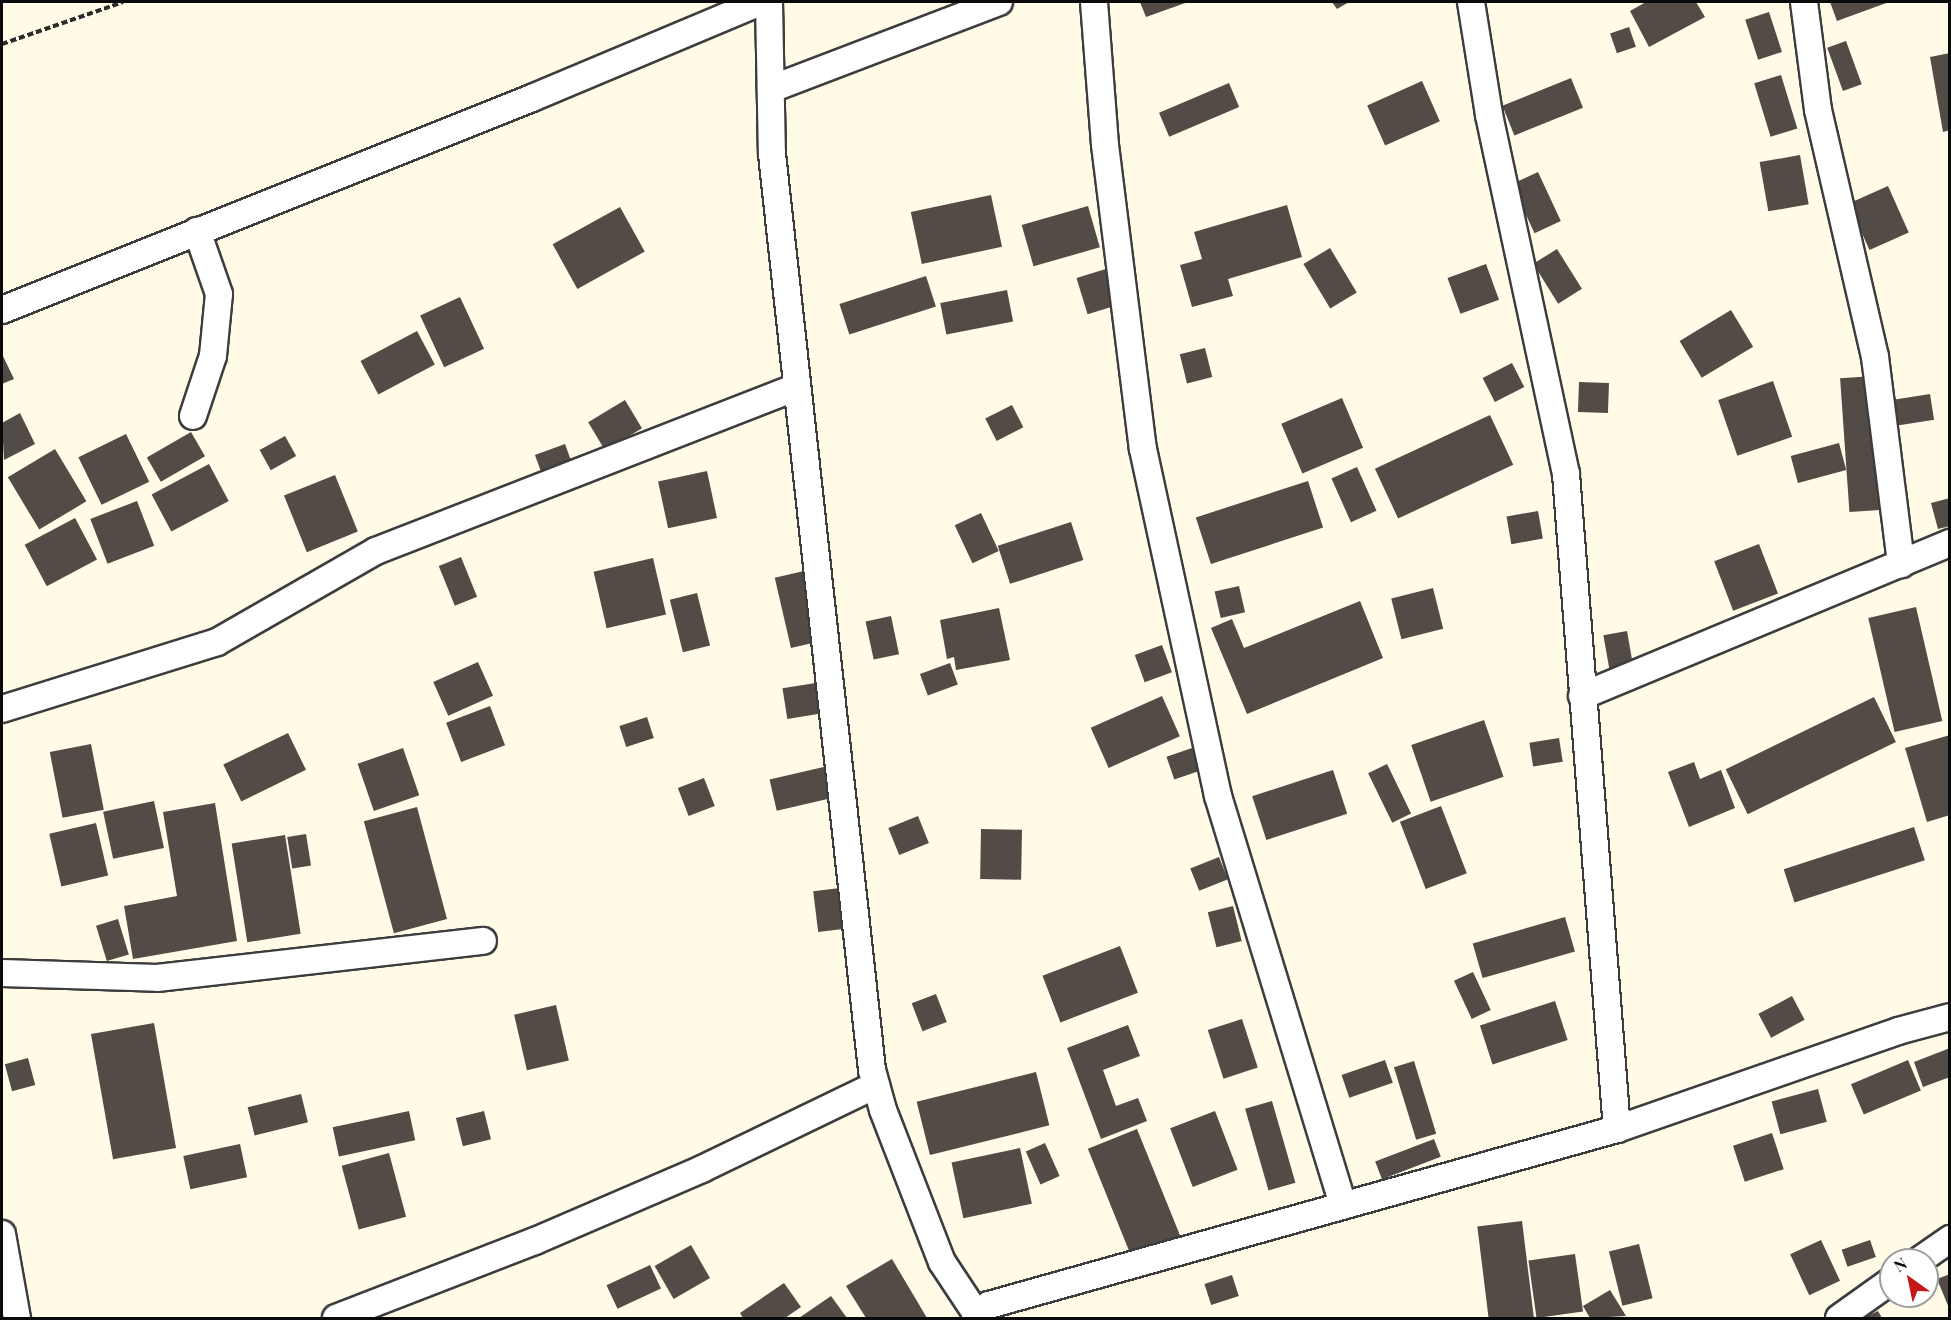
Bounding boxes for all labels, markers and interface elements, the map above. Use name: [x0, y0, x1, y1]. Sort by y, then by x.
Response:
north arrow: [1879, 1248, 1939, 1308]
text: N: [1889, 1252, 1911, 1276]

